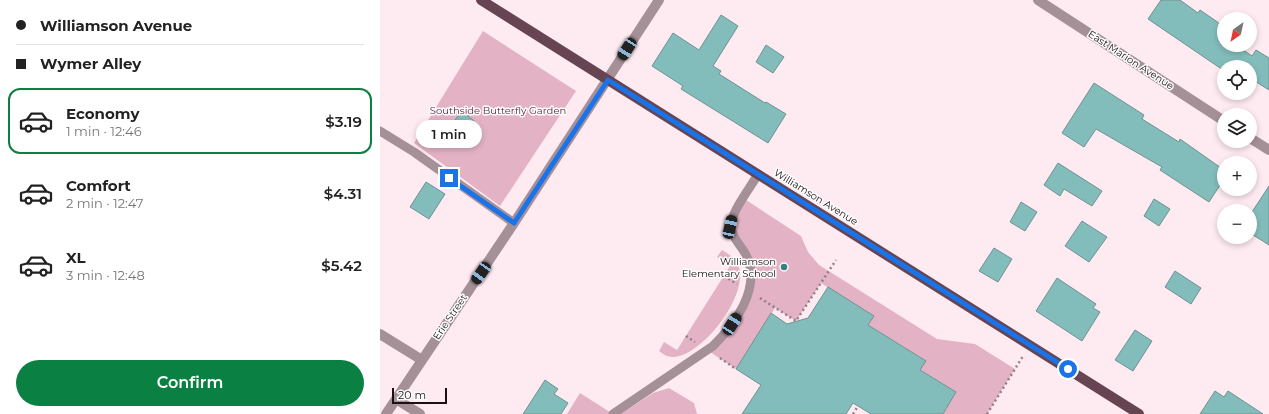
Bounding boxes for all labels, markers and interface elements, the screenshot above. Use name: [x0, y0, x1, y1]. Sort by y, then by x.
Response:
north arrow: [1217, 12, 1257, 52]
map controls: [1217, 12, 1257, 244]
text: Williamson Avenue: [40, 16, 192, 35]
street label: East Marion Avenue: [1086, 27, 1176, 93]
car: [615, 36, 639, 62]
text: Wymer Alley: [40, 54, 141, 73]
button: locate: [1217, 60, 1257, 100]
icon: car: [18, 103, 54, 139]
text: Economy: [66, 104, 139, 123]
park label: Southside Butterfly Garden: [430, 104, 566, 117]
button: layers: [1217, 108, 1257, 148]
text: $3.19: [325, 112, 362, 131]
callout: 1 min: [416, 120, 482, 148]
text: 1 min · 12:46: [66, 123, 142, 139]
text: 1 min: [432, 126, 466, 142]
button: +: [1217, 156, 1257, 196]
street label: Williamson Avenue: [772, 166, 860, 228]
route end: [440, 169, 458, 187]
icon: car: [18, 175, 54, 211]
text: Comfort: [66, 176, 131, 195]
text: $4.31: [324, 184, 362, 203]
text: 2 min · 12:47: [66, 195, 143, 211]
button: −: [1217, 204, 1257, 244]
car: [722, 214, 738, 240]
icon: car: [18, 247, 54, 283]
text: XL: [66, 248, 85, 267]
place label: Williamson Elementary School: [682, 255, 776, 280]
text: $5.42: [321, 256, 362, 275]
car: [469, 260, 493, 286]
marker: Williamson Elementary School: [779, 262, 789, 272]
text: 3 min · 12:48: [66, 267, 145, 283]
street label: Erie Street: [430, 292, 470, 342]
car: [720, 311, 744, 337]
button: Confirm: [16, 360, 364, 406]
route start: [1059, 360, 1077, 378]
scale bar: [392, 386, 447, 405]
text: 20 m: [398, 388, 426, 402]

